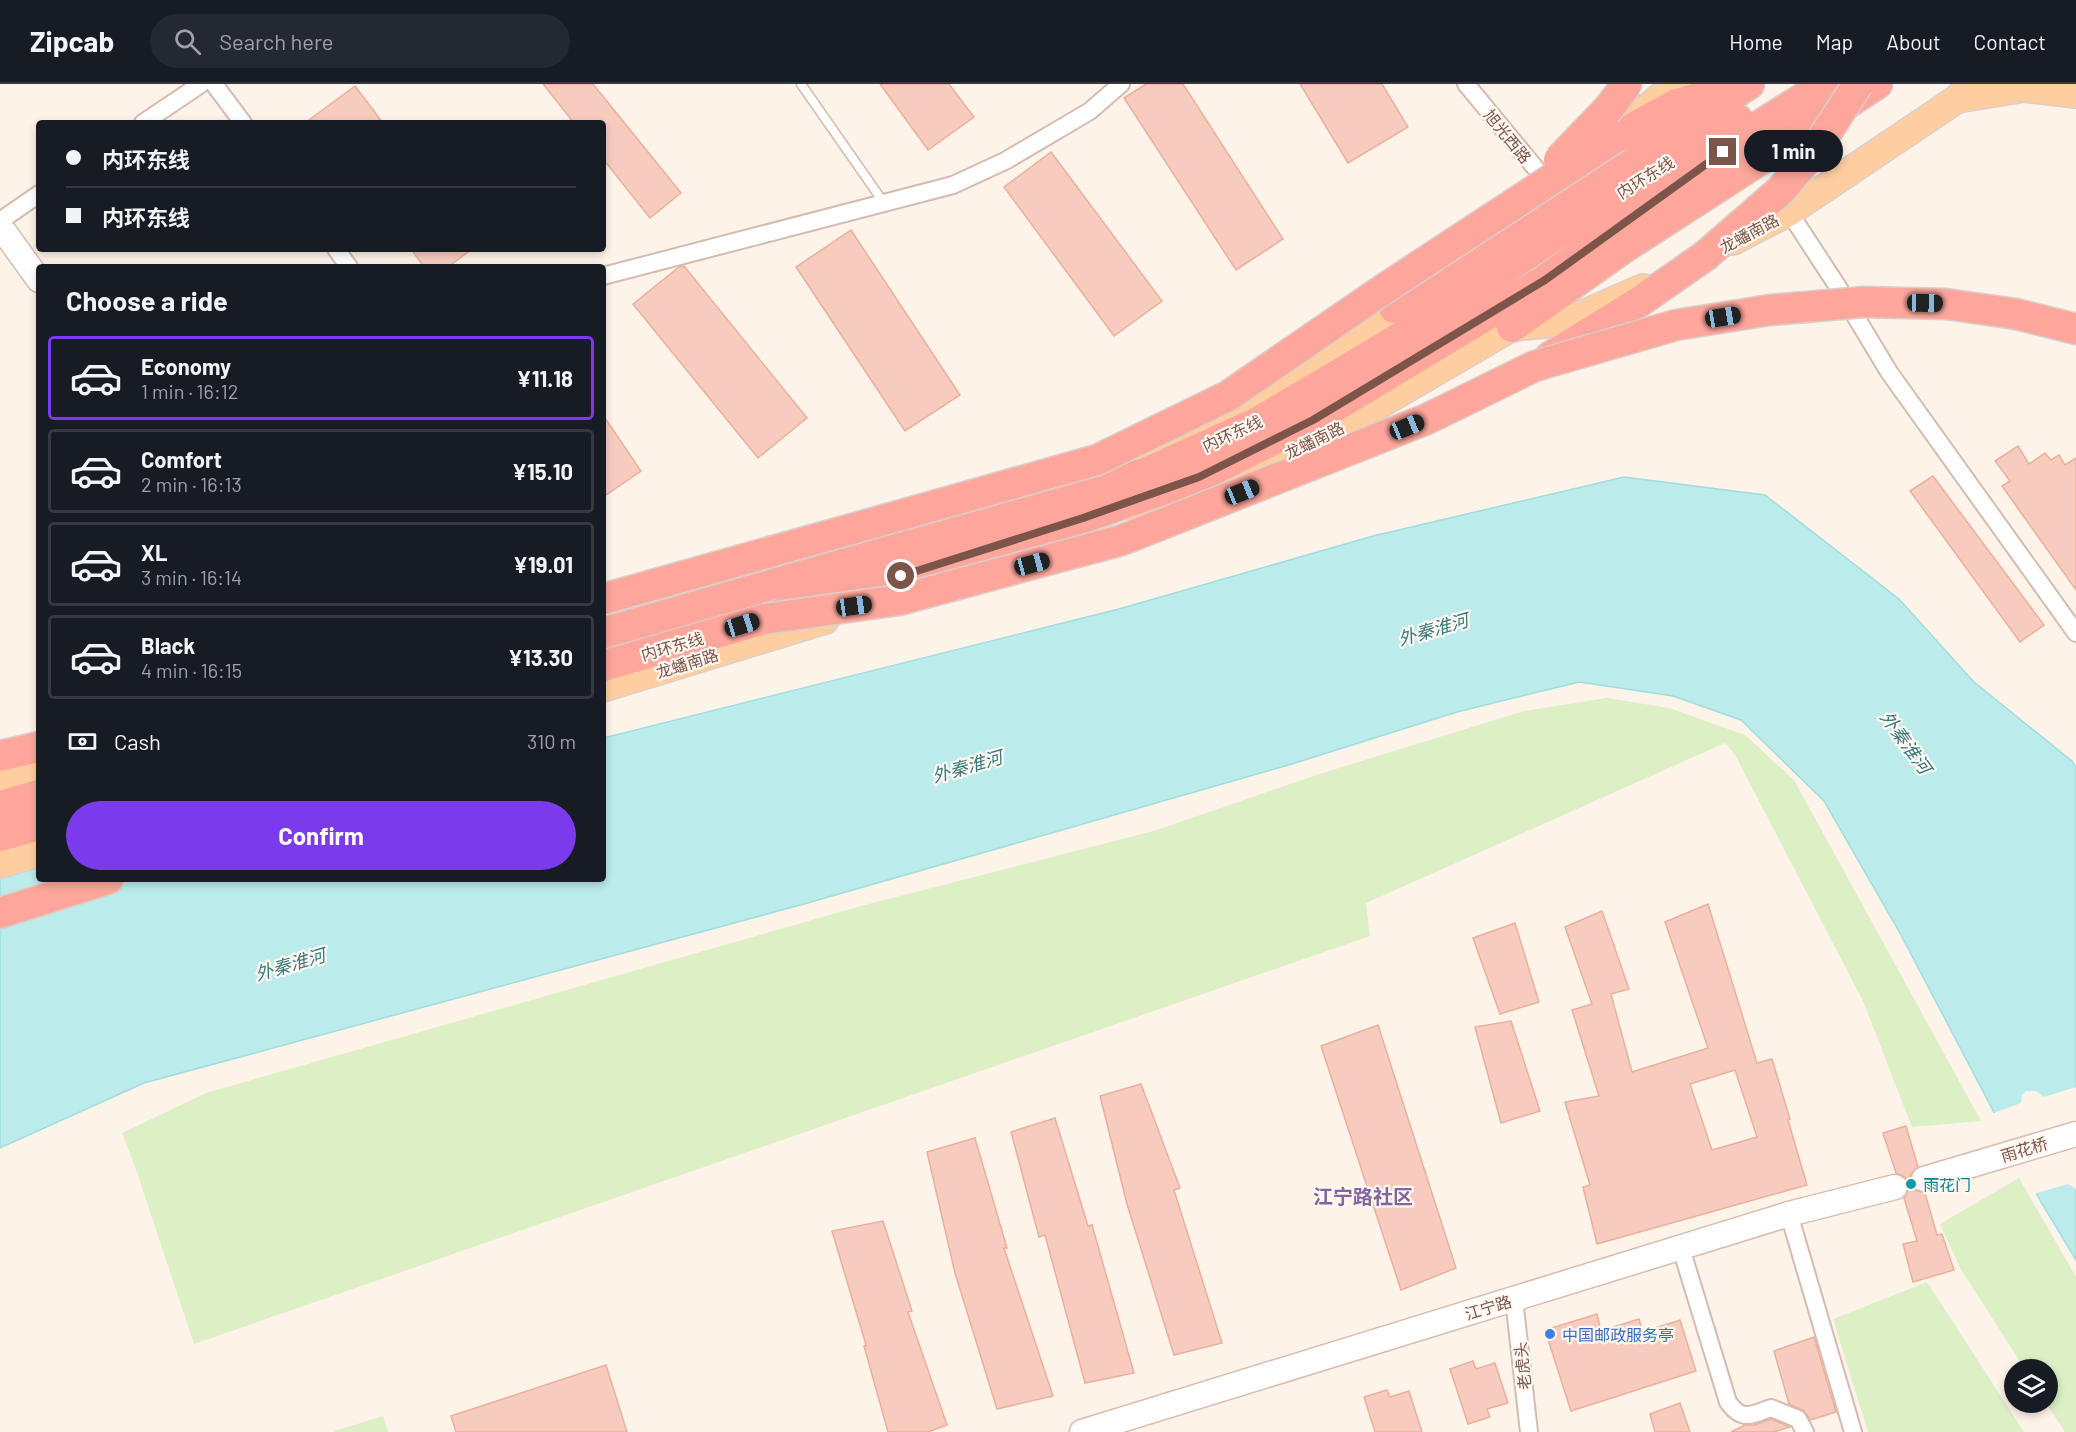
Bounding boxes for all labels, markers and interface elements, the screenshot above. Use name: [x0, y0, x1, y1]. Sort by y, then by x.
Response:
search box: [150, 14, 570, 68]
text: Zipcab: [30, 24, 114, 58]
icon: search: [171, 25, 204, 58]
text: Search here: [219, 28, 334, 54]
text: Home: [1729, 29, 1783, 54]
text: Map: [1816, 29, 1853, 54]
text: About: [1886, 29, 1941, 54]
text: Contact: [1974, 29, 2046, 54]
street label: 旭光西路: [1480, 105, 1536, 167]
callout: 1 min: [1744, 131, 1843, 173]
route end: [1709, 138, 1736, 165]
text: 1 min: [1772, 139, 1815, 163]
text: 内环东线: [102, 146, 190, 172]
street label: 内环东线: [1613, 152, 1677, 202]
text: 内环东线: [102, 204, 190, 230]
street label: 龙蟠南路: [1716, 210, 1782, 256]
text: Choose a ride: [66, 284, 228, 316]
car: [1907, 294, 1943, 312]
car: [1704, 305, 1742, 329]
icon: car: [69, 351, 123, 405]
text: Economy: [141, 353, 231, 379]
text: ¥11.18: [517, 365, 573, 391]
text: 1 min · 16:12: [141, 379, 238, 403]
street label: 内环东线: [1199, 411, 1265, 455]
car: [1387, 412, 1427, 442]
street label: 龙蟠南路: [1281, 417, 1347, 463]
icon: car: [69, 444, 123, 498]
text: Comfort: [141, 446, 222, 472]
text: ¥15.10: [512, 458, 573, 484]
text: 2 min · 16:13: [141, 472, 242, 496]
car: [1222, 477, 1262, 507]
icon: car: [69, 537, 123, 591]
text: XL: [141, 539, 167, 565]
text: ¥19.01: [513, 551, 573, 577]
car: [1012, 551, 1052, 577]
route start: [887, 562, 914, 589]
text: 3 min · 16:14: [141, 565, 242, 589]
car: [835, 595, 873, 617]
water label: 外秦淮河: [1395, 608, 1474, 649]
car: [722, 611, 762, 639]
street label: 内环东线: [639, 628, 705, 664]
icon: car: [69, 630, 123, 684]
text: Black: [141, 632, 195, 658]
text: ¥13.30: [508, 644, 573, 670]
street label: 龙蟠南路: [654, 645, 720, 681]
text: 4 min · 16:15: [141, 658, 242, 682]
water label: 外秦淮河: [1876, 706, 1938, 780]
icon: cash: [66, 725, 99, 758]
text: Cash: [114, 728, 161, 754]
text: 310 m: [527, 729, 576, 753]
water label: 外秦淮河: [929, 745, 1008, 786]
button: Confirm: [66, 801, 576, 870]
water label: 外秦淮河: [252, 943, 331, 984]
street label: 雨花桥: [1998, 1133, 2050, 1165]
place label: 雨花门: [1923, 1175, 1971, 1194]
marker: 雨花门: [1904, 1177, 1918, 1191]
district label: 江宁路社区: [1313, 1184, 1413, 1208]
street label: 江宁路: [1462, 1291, 1514, 1323]
place label: 中国邮政服务亭: [1562, 1325, 1674, 1344]
marker: 中国邮政服务亭: [1543, 1327, 1557, 1341]
street label: 老虎头: [1510, 1341, 1534, 1391]
map controls: [2004, 1359, 2058, 1413]
button: layers: [2004, 1359, 2058, 1413]

